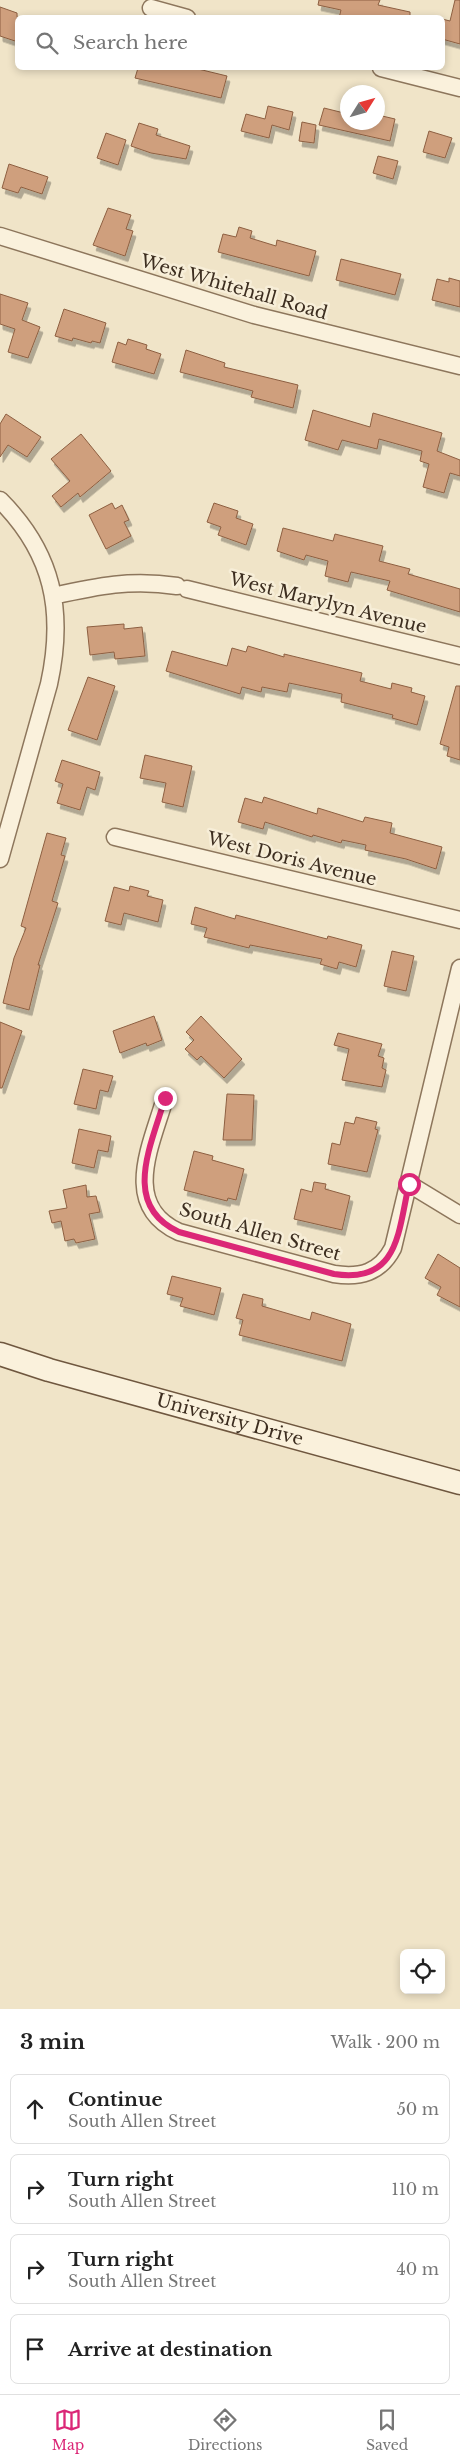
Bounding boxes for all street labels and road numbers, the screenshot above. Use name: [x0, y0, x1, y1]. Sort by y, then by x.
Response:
street label: West Whitehall Road: [137, 249, 330, 324]
street label: West Marylyn Avenue: [226, 568, 429, 638]
street label: West Doris Avenue: [204, 827, 379, 891]
street label: South Allen Street: [177, 1198, 343, 1266]
street label: University Drive: [154, 1389, 306, 1450]

